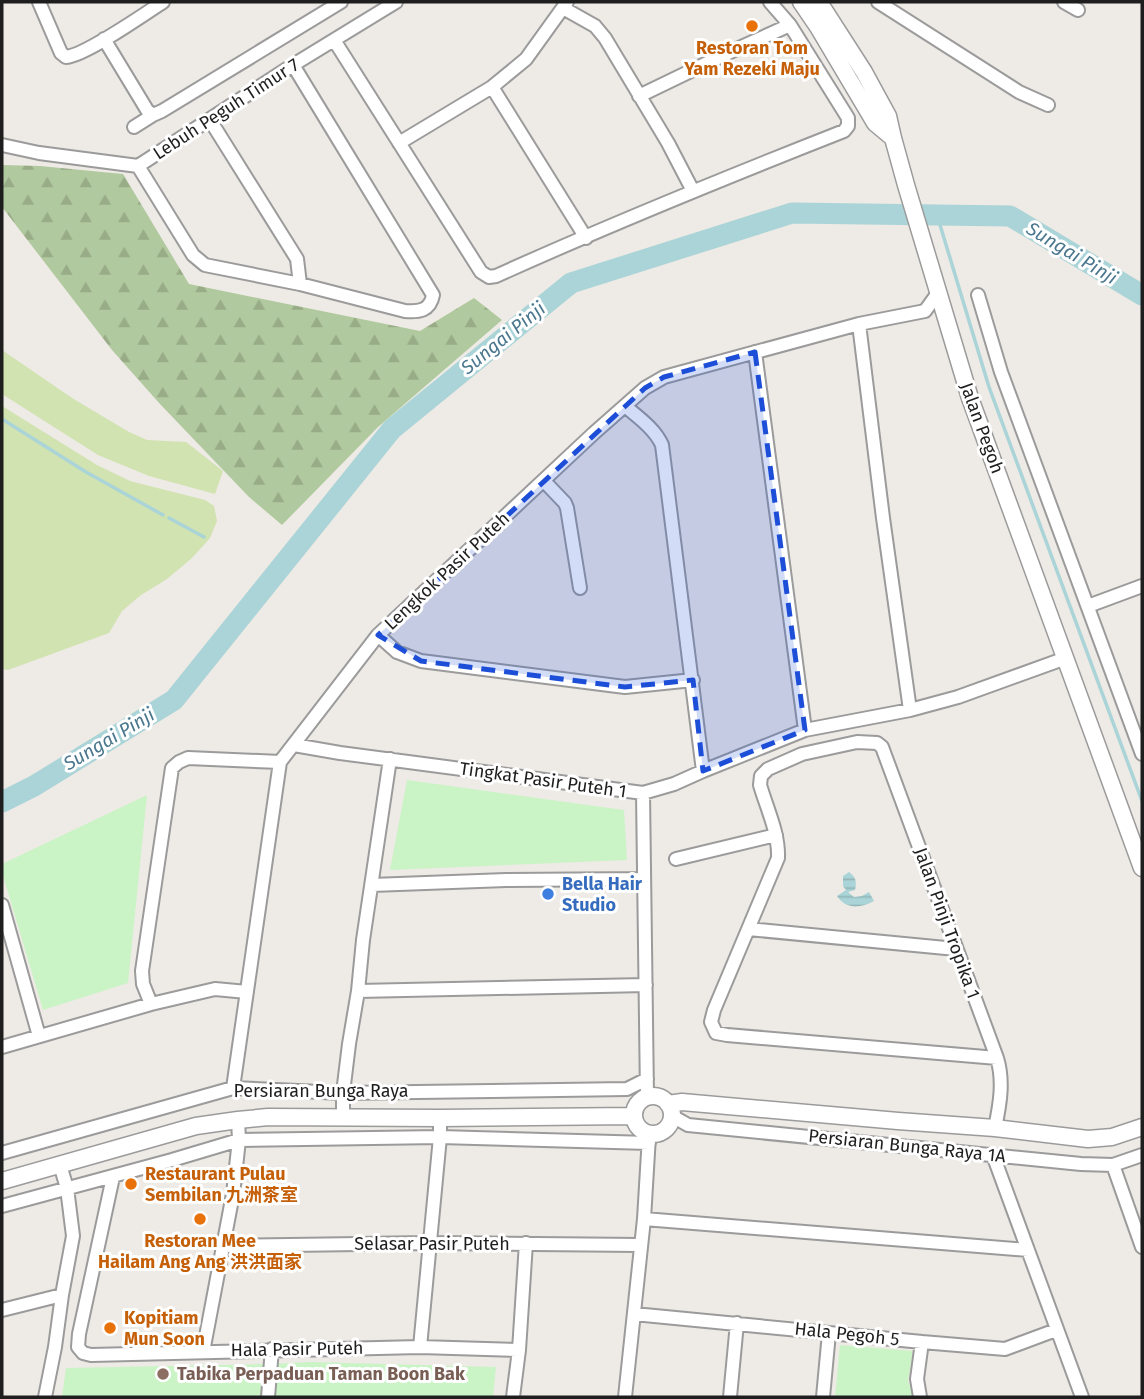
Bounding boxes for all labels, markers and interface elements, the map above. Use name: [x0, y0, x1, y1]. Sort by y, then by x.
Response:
marker: Restoran Tom Yam Rezeki Maju: [744, 18, 760, 34]
place label: Restoran Tom Yam Rezeki Maju: [683, 37, 820, 80]
street label: Lebuh Peguh Timur 7: [149, 54, 303, 164]
water label: Sungai Pinji: [1021, 216, 1122, 290]
water label: Sungai Pinji: [455, 296, 550, 380]
street label: Jalan Pegoh: [955, 379, 1009, 477]
street label: Lengkok Pasir Puteh: [380, 507, 514, 635]
water label: Sungai Pinji: [58, 702, 159, 776]
street label: Tingkat Pasir Puteh 1: [458, 757, 628, 803]
street label: Jalan Pinji Tropika 1: [909, 844, 985, 1002]
place label: Bella Hair Studio: [562, 873, 643, 916]
marker: Bella Hair Studio: [540, 886, 556, 902]
street label: Persiaran Bunga Raya: [233, 1080, 409, 1102]
street label: Persiaran Bunga Raya 1A: [807, 1125, 1007, 1167]
place label: Restaurant Pulau Sembilan 九洲茶室: [145, 1163, 298, 1206]
marker: Restaurant Pulau Sembilan 九洲茶室: [123, 1176, 139, 1192]
marker: Restoran Mee Hailam Ang Ang 洪洪面家: [192, 1211, 208, 1227]
place label: Restoran Mee Hailam Ang Ang 洪洪面家: [98, 1230, 302, 1273]
street label: Selasar Pasir Puteh: [354, 1233, 510, 1255]
place label: Kopitiam Mun Soon: [124, 1307, 205, 1350]
street label: Hala Pegoh 5: [794, 1318, 900, 1350]
marker: Kopitiam Mun Soon: [102, 1320, 118, 1336]
street label: Hala Pasir Puteh: [230, 1337, 364, 1361]
place label: Tabika Perpaduan Taman Boon Bak: [177, 1363, 466, 1385]
marker: Tabika Perpaduan Taman Boon Bak: [155, 1366, 171, 1382]

